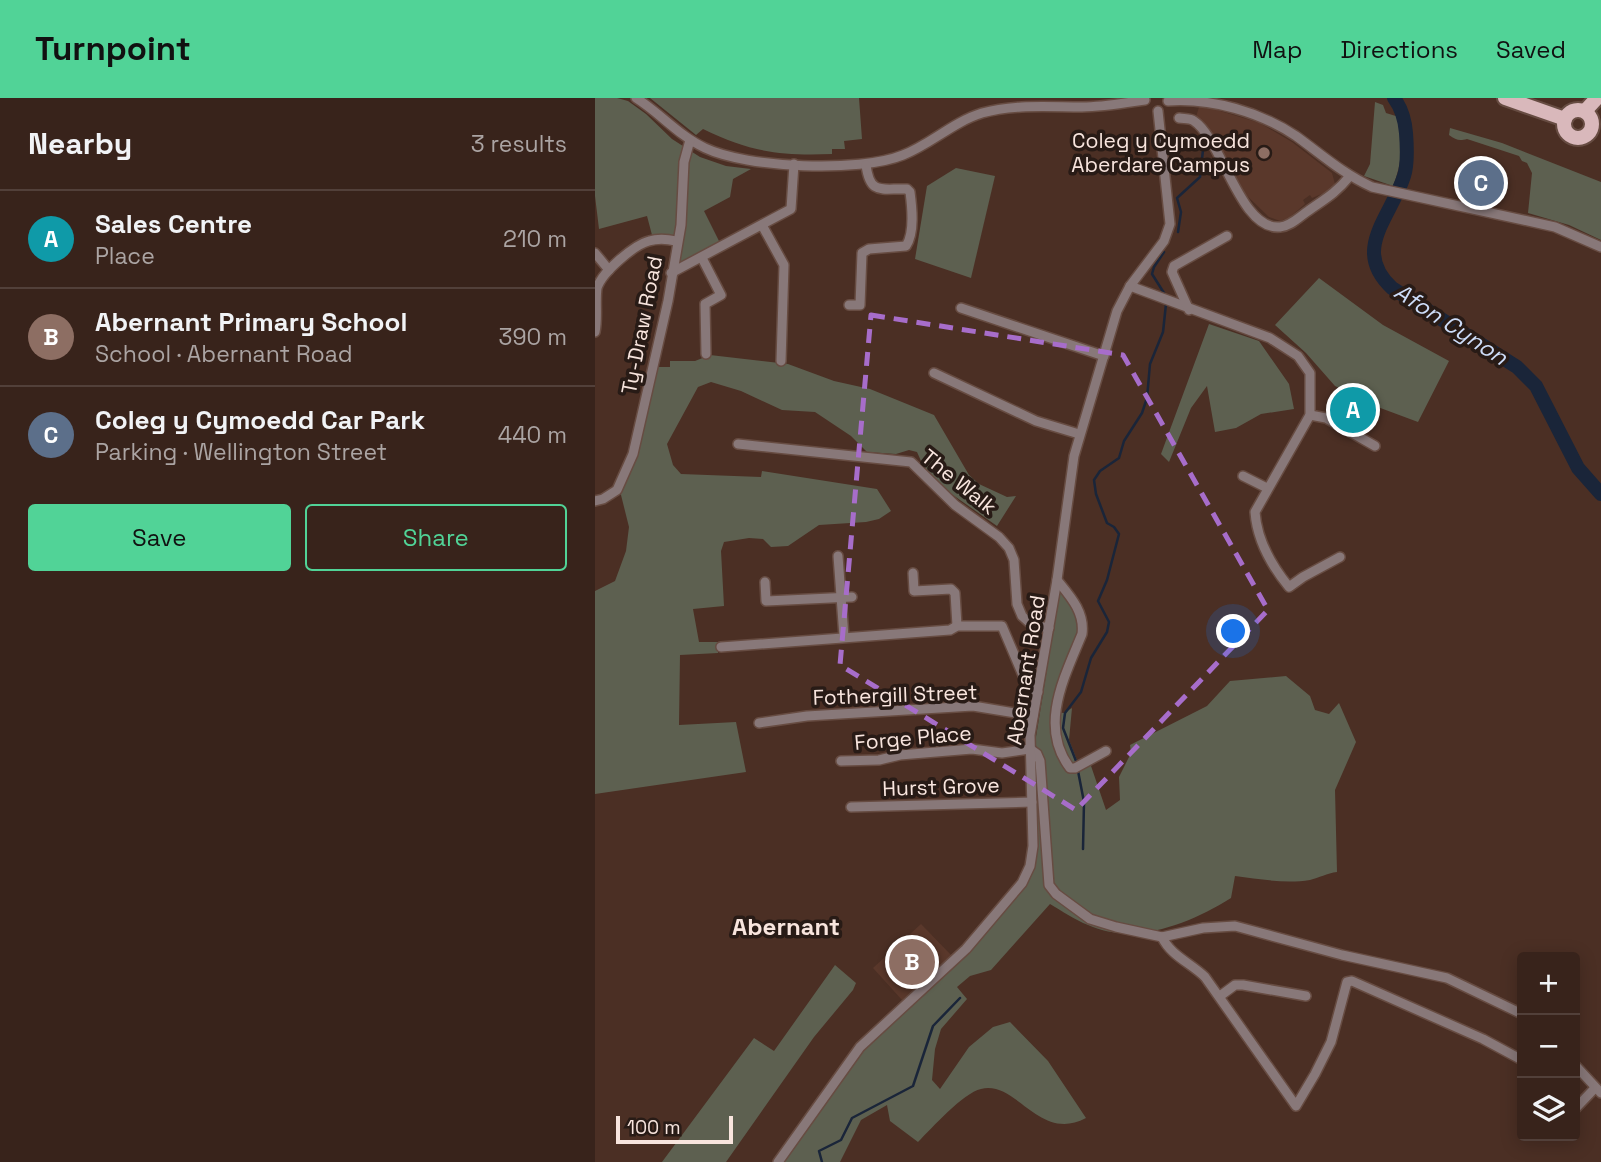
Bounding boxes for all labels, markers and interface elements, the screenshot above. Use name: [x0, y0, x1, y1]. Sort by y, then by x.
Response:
text: Turnpoint: [35, 28, 191, 70]
text: Map: [1252, 34, 1302, 65]
text: Directions: [1340, 34, 1458, 65]
text: Saved: [1496, 34, 1566, 65]
text: Nearby: [28, 124, 132, 163]
place label: Coleg y Cymoedd Aberdare Campus: [1071, 127, 1250, 178]
text: 3 results: [471, 129, 567, 159]
marker: Coleg y Cymoedd Aberdare Campus: [1256, 145, 1272, 161]
pin: C: [1458, 157, 1504, 209]
text: Sales Centre: [95, 207, 252, 241]
text: A: [44, 224, 58, 254]
text: 210 m: [503, 224, 567, 254]
text: Place: [95, 241, 155, 271]
street label: Ty-Draw Road: [615, 253, 668, 396]
water label: Afon Cynon: [1389, 276, 1514, 372]
text: Abernant Primary School: [95, 305, 407, 339]
text: B: [43, 322, 59, 352]
text: 390 m: [499, 322, 567, 352]
text: School · Abernant Road: [95, 339, 352, 369]
pin: A: [1330, 384, 1376, 436]
text: Coleg y Cymoedd Car Park: [95, 403, 425, 437]
text: C: [44, 420, 58, 450]
text: 440 m: [498, 420, 567, 450]
text: Parking · Wellington Street: [95, 437, 387, 467]
street label: The Walk: [916, 443, 1003, 520]
button: Save: [28, 504, 291, 571]
button: Share: [305, 504, 567, 571]
street label: Abernant Road: [1000, 593, 1051, 747]
your location: [1216, 614, 1250, 648]
street label: Fothergill Street: [812, 678, 978, 711]
street label: Forge Place: [853, 719, 973, 756]
street label: Hurst Grove: [882, 771, 1000, 802]
district label: Abernant: [732, 911, 840, 942]
pin: B: [889, 936, 935, 988]
map controls: [1517, 952, 1580, 1141]
button: +: [1517, 952, 1580, 1015]
button: −: [1517, 1015, 1580, 1078]
button: layers: [1517, 1078, 1580, 1141]
scale bar: [616, 1113, 733, 1145]
text: 100 m: [627, 1115, 681, 1140]

